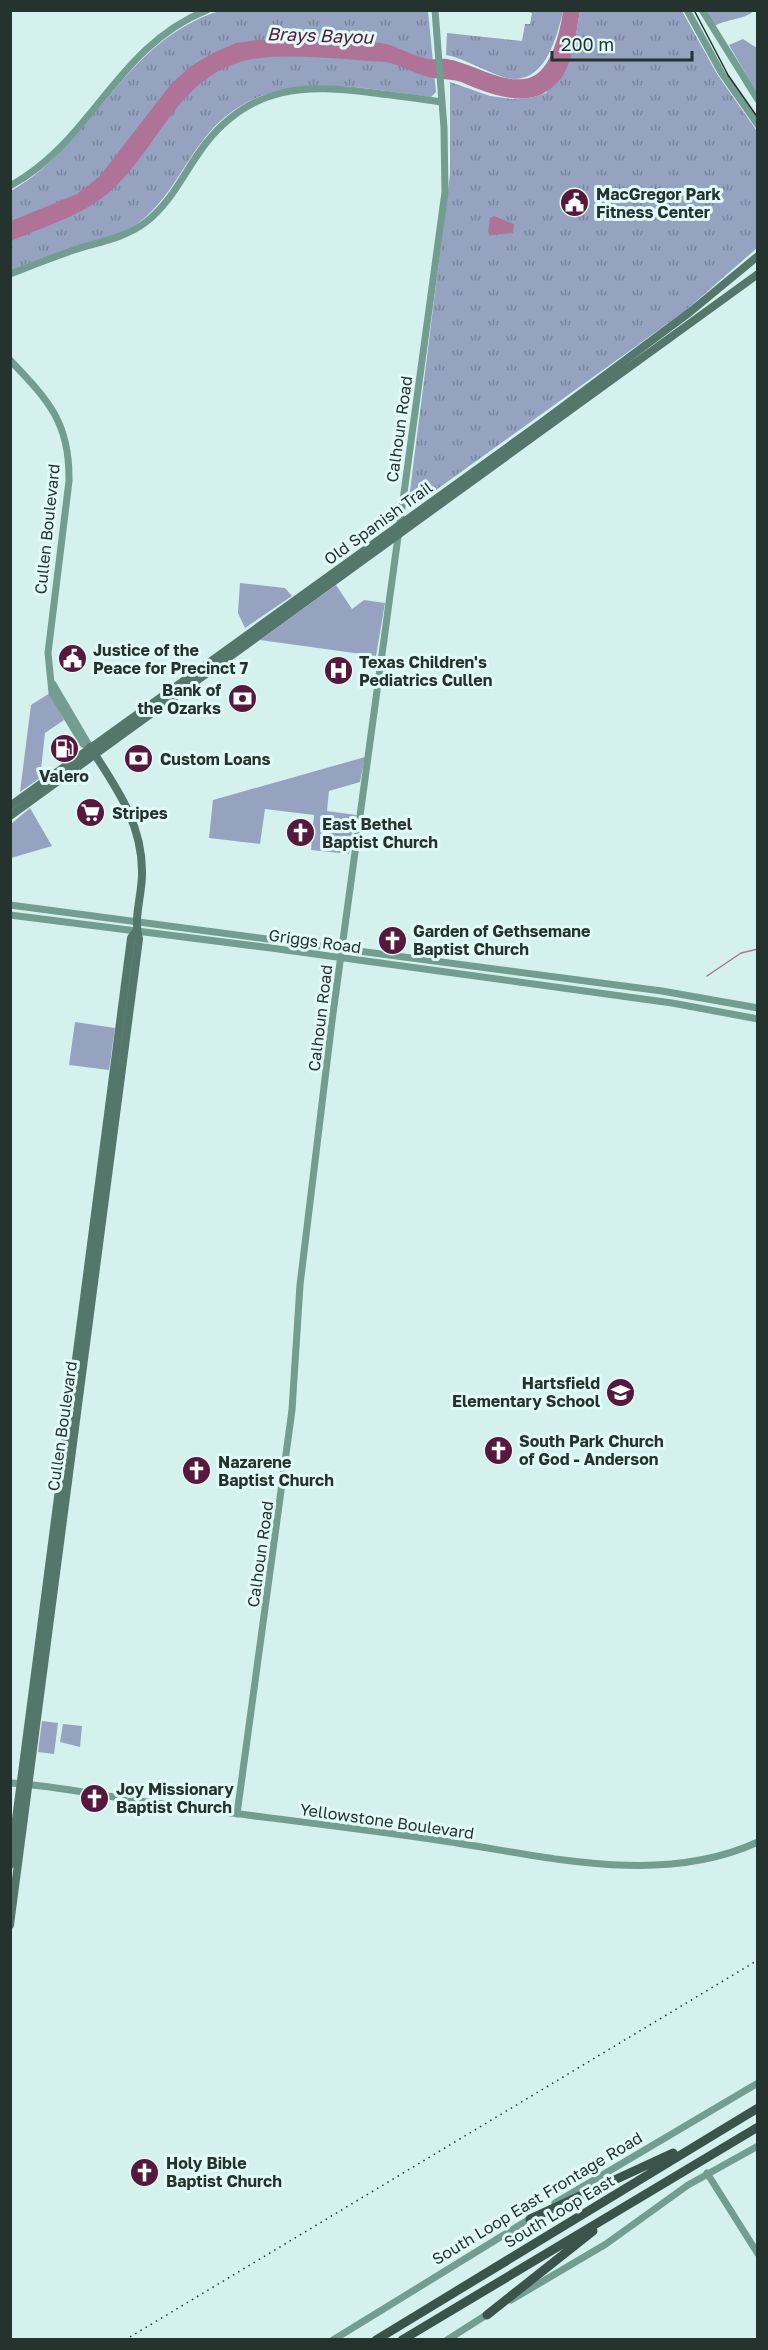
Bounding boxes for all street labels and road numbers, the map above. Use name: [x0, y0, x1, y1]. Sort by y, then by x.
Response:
street label: Calhoun Road: [382, 375, 416, 483]
street label: Cullen Boulevard: [30, 463, 64, 595]
street label: Old Spanish Trail: [320, 477, 436, 569]
street label: Griggs Road: [267, 925, 363, 957]
street label: Calhoun Road: [304, 964, 336, 1072]
street label: Cullen Boulevard: [43, 1360, 81, 1492]
street label: Calhoun Road: [243, 1500, 277, 1608]
street label: Yellowstone Boulevard: [299, 1799, 475, 1843]
street label: South Loop East Frontage Road: [428, 2127, 646, 2269]
street label: South Loop East: [500, 2171, 618, 2251]

